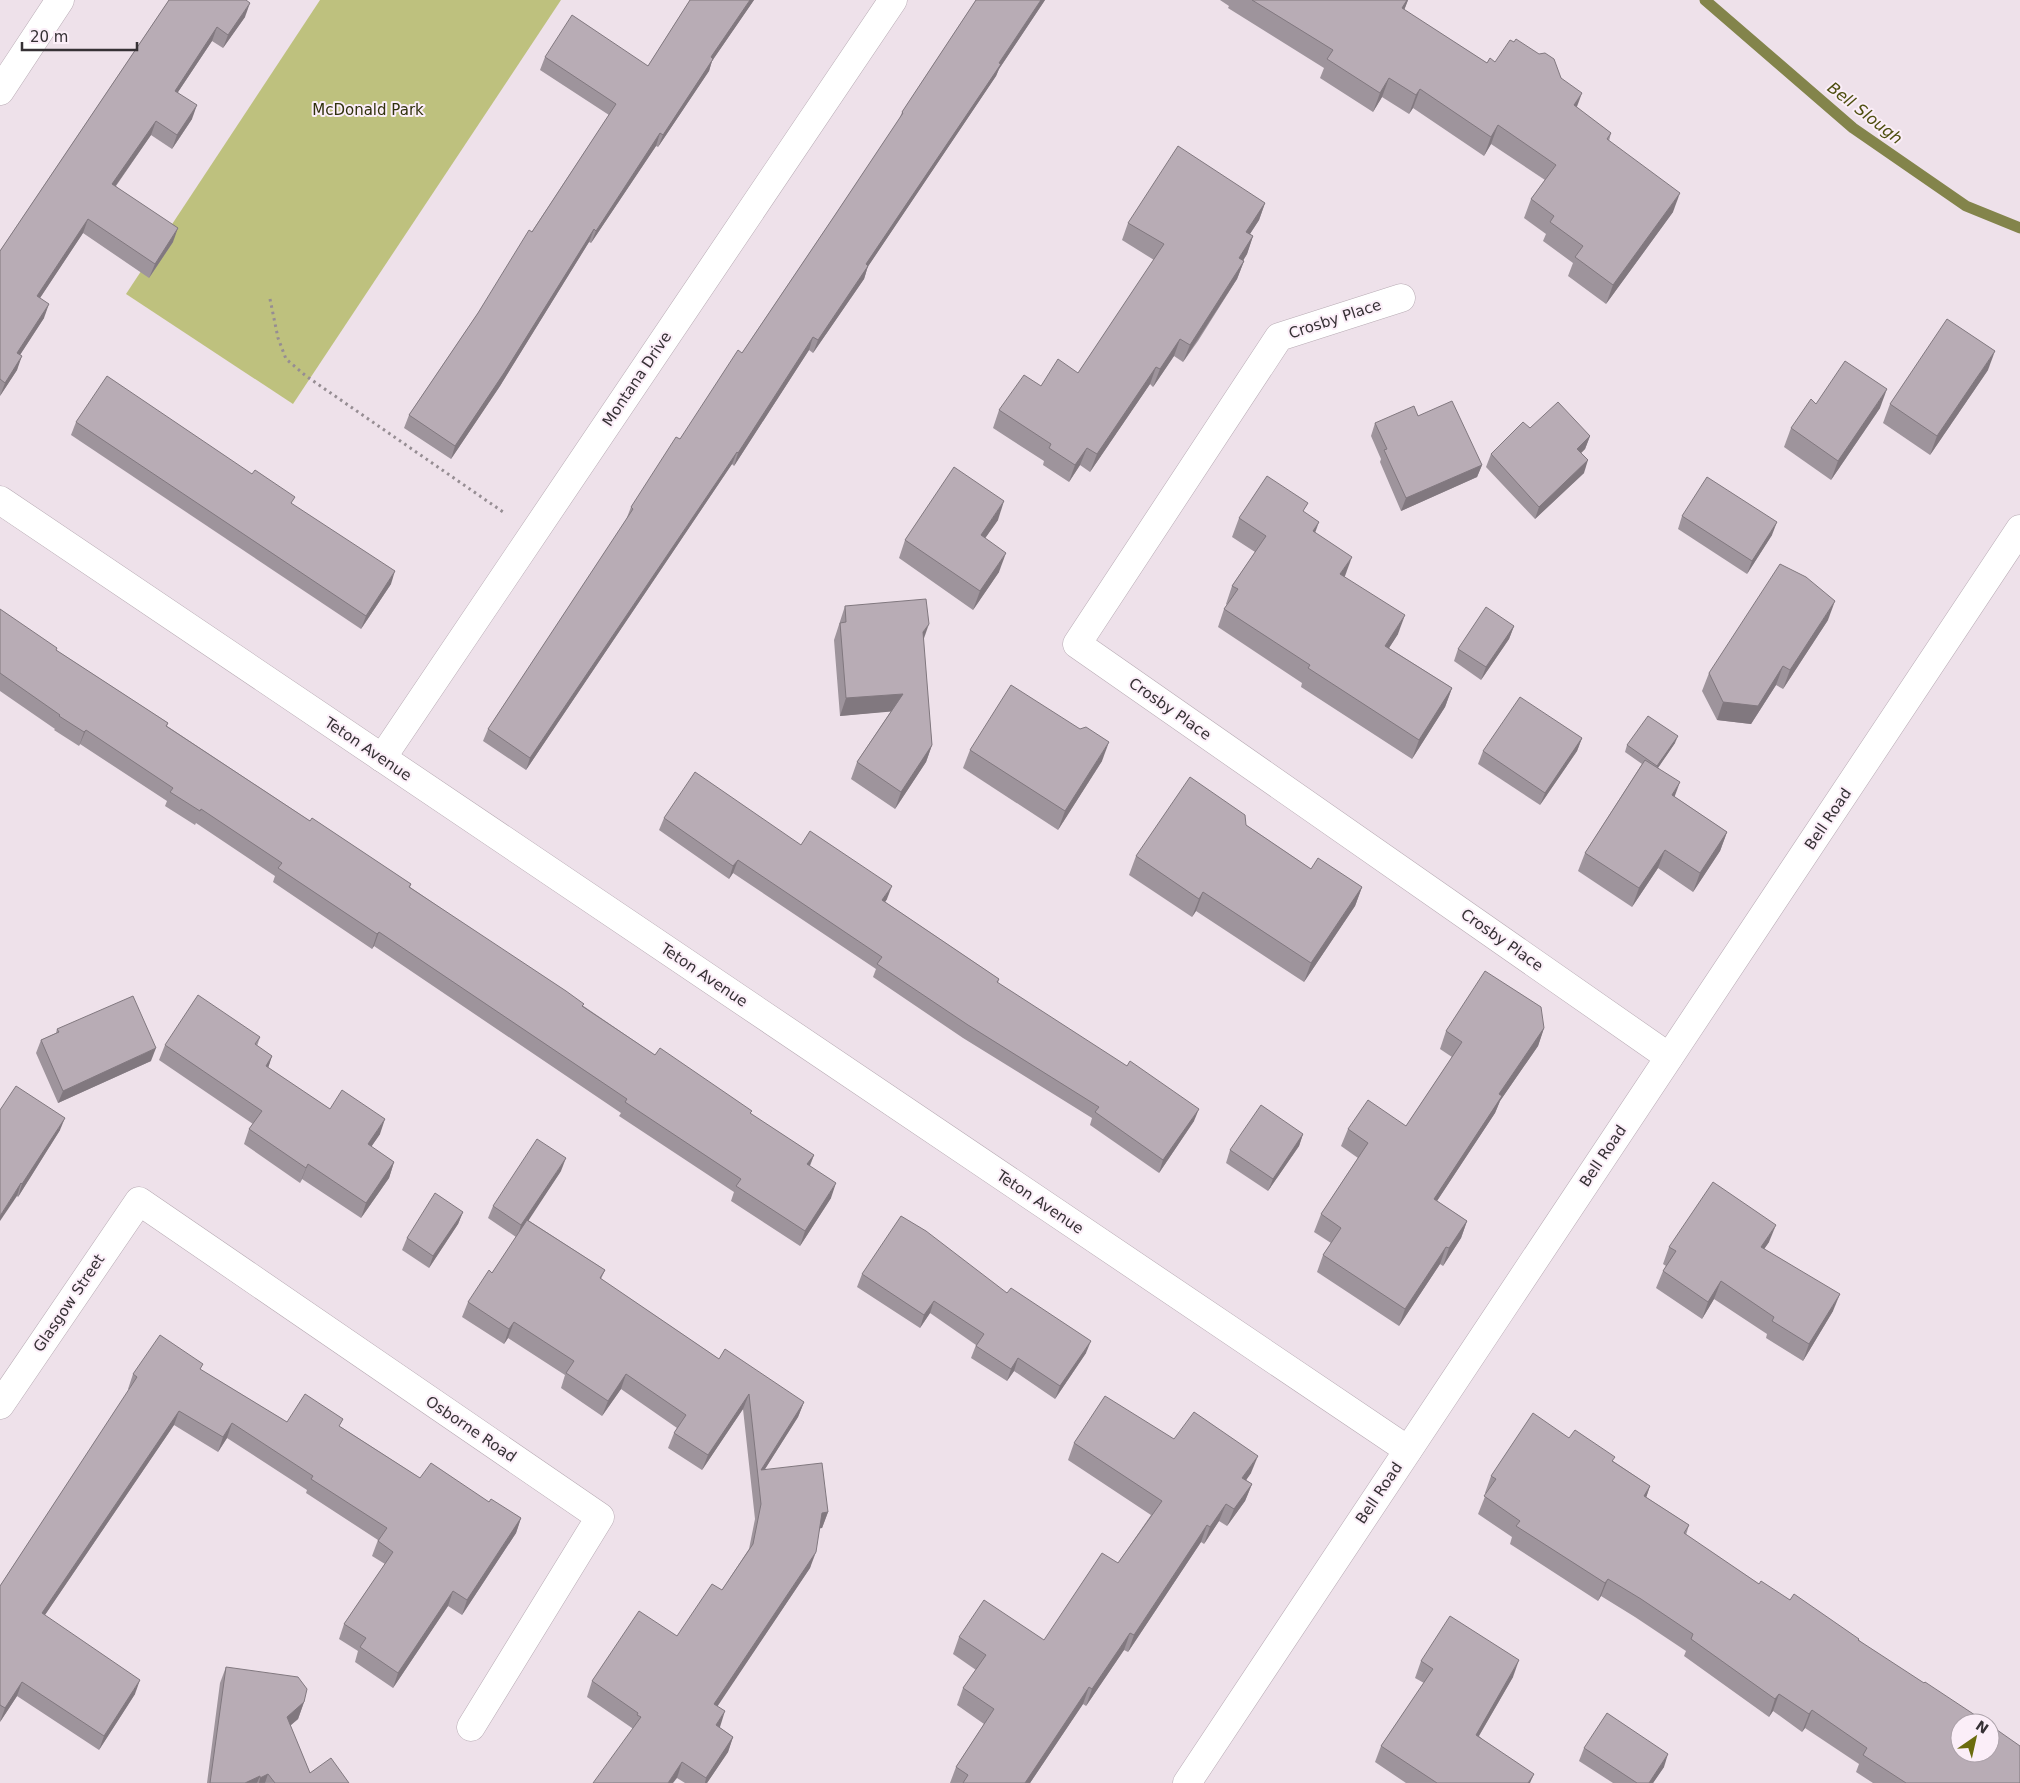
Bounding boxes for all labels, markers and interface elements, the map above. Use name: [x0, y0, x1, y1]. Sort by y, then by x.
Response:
scale bar: [22, 20, 138, 52]
text: 20 m: [30, 28, 68, 46]
water label: Bell Slough: [1824, 78, 1906, 148]
park label: McDonald Park: [312, 101, 424, 119]
street label: Crosby Place: [1286, 296, 1384, 342]
street label: Montana Drive: [599, 328, 675, 430]
street label: Crosby Place: [1125, 674, 1215, 744]
street label: Teton Avenue: [320, 713, 415, 785]
street label: Bell Road: [1801, 785, 1855, 853]
street label: Crosby Place: [1457, 905, 1547, 975]
street label: Teton Avenue: [656, 939, 751, 1011]
street label: Bell Road: [1576, 1122, 1630, 1190]
street label: Teton Avenue: [992, 1166, 1087, 1238]
street label: Glasgow Street: [30, 1251, 108, 1355]
street label: Osborne Road: [422, 1392, 520, 1466]
street label: Bell Road: [1352, 1459, 1406, 1527]
north arrow: [1950, 1713, 2000, 1763]
text: N: [1973, 1717, 1992, 1737]

